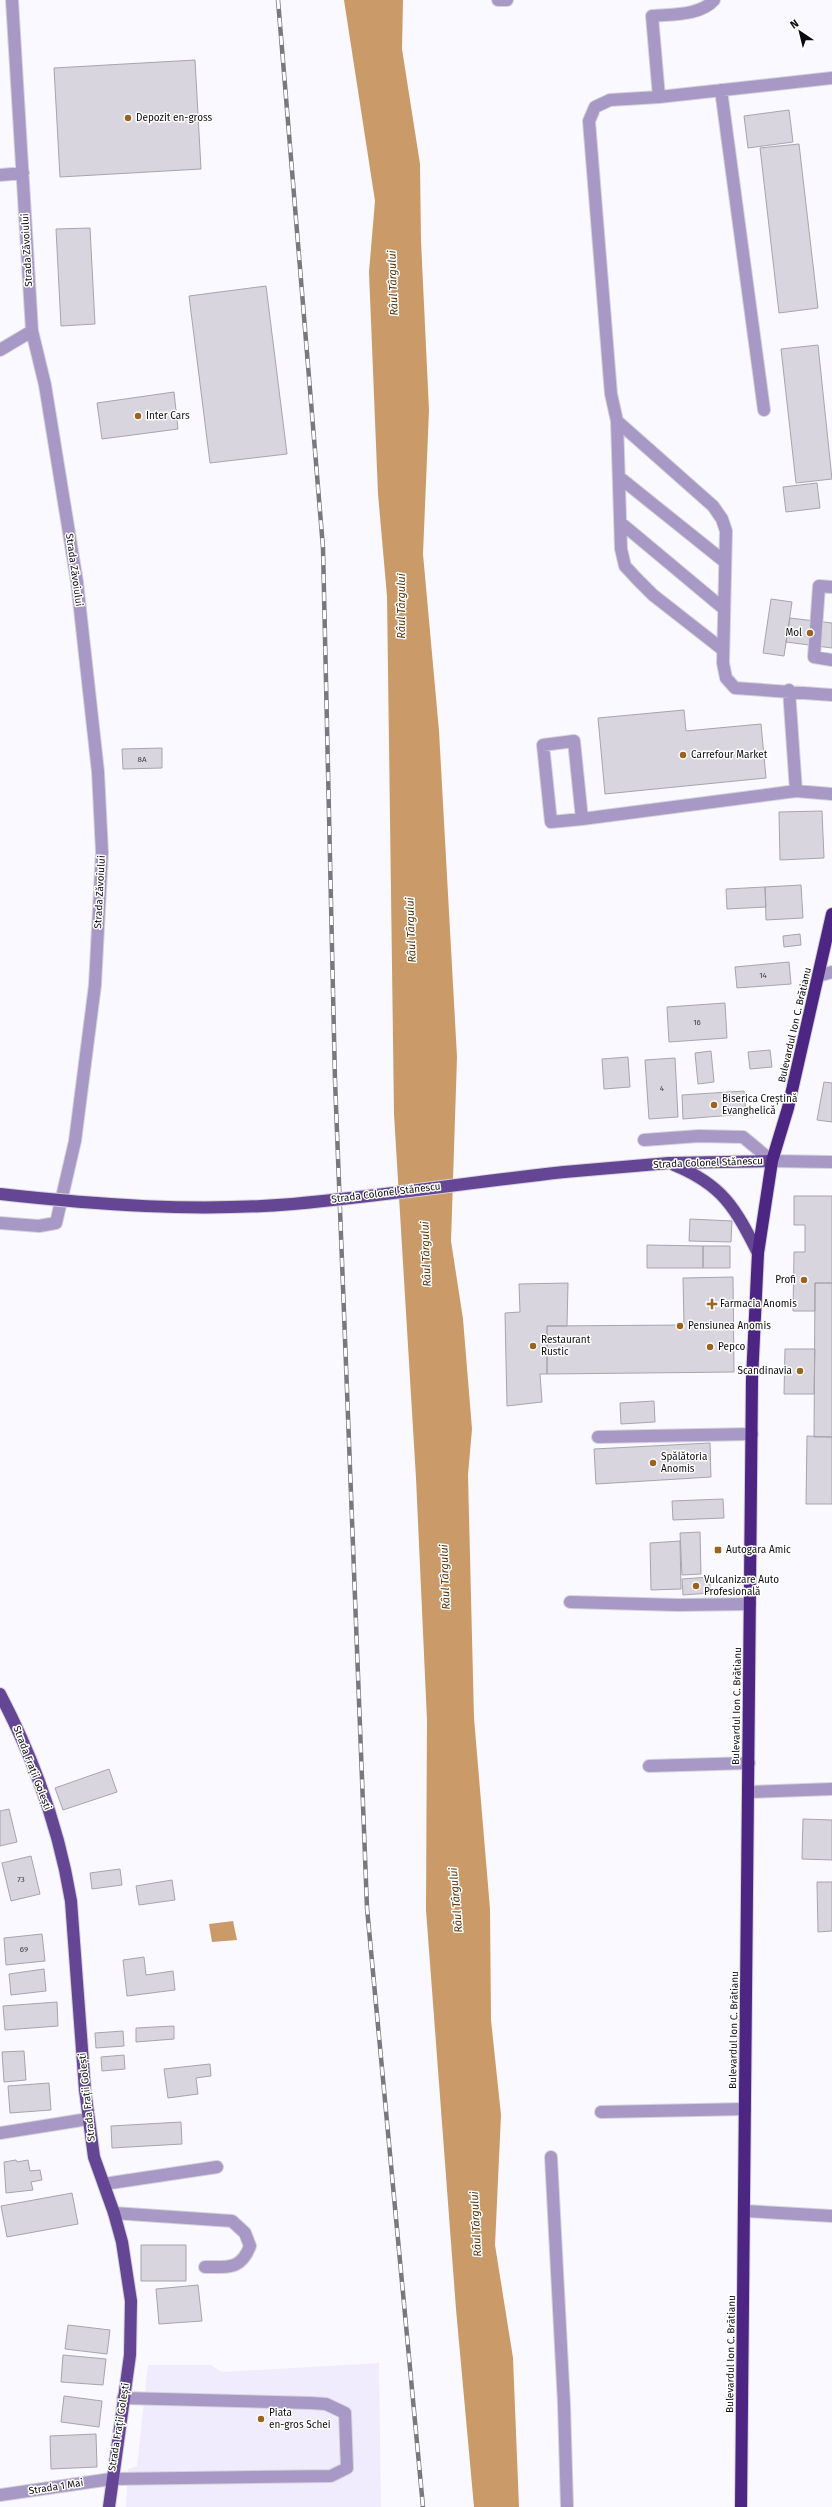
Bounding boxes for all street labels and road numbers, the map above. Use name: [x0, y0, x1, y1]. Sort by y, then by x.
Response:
street label: Strada Zăvoiului: [19, 213, 35, 287]
street label: Strada Zăvoiului: [63, 533, 85, 607]
street label: Strada Zăvoiului: [92, 855, 108, 929]
street label: Bulevardul Ion C. Brătianu: [776, 966, 814, 1084]
street label: Strada Colonel Stănescu: [653, 1155, 763, 1171]
street label: Strada Colonel Stănescu: [331, 1180, 441, 1206]
street label: Bulevardul Ion C. Brătianu: [730, 1647, 744, 1765]
street label: Strada Frații Golești: [10, 1724, 54, 1812]
street label: Bulevardul Ion C. Brătianu: [727, 1971, 741, 2089]
street label: Strada Frații Golești: [76, 2052, 98, 2142]
street label: Bulevardul Ion C. Brătianu: [724, 2295, 738, 2413]
street label: Strada Frații Golești: [106, 2382, 132, 2472]
street label: Strada 1 Mai: [28, 2477, 84, 2497]

